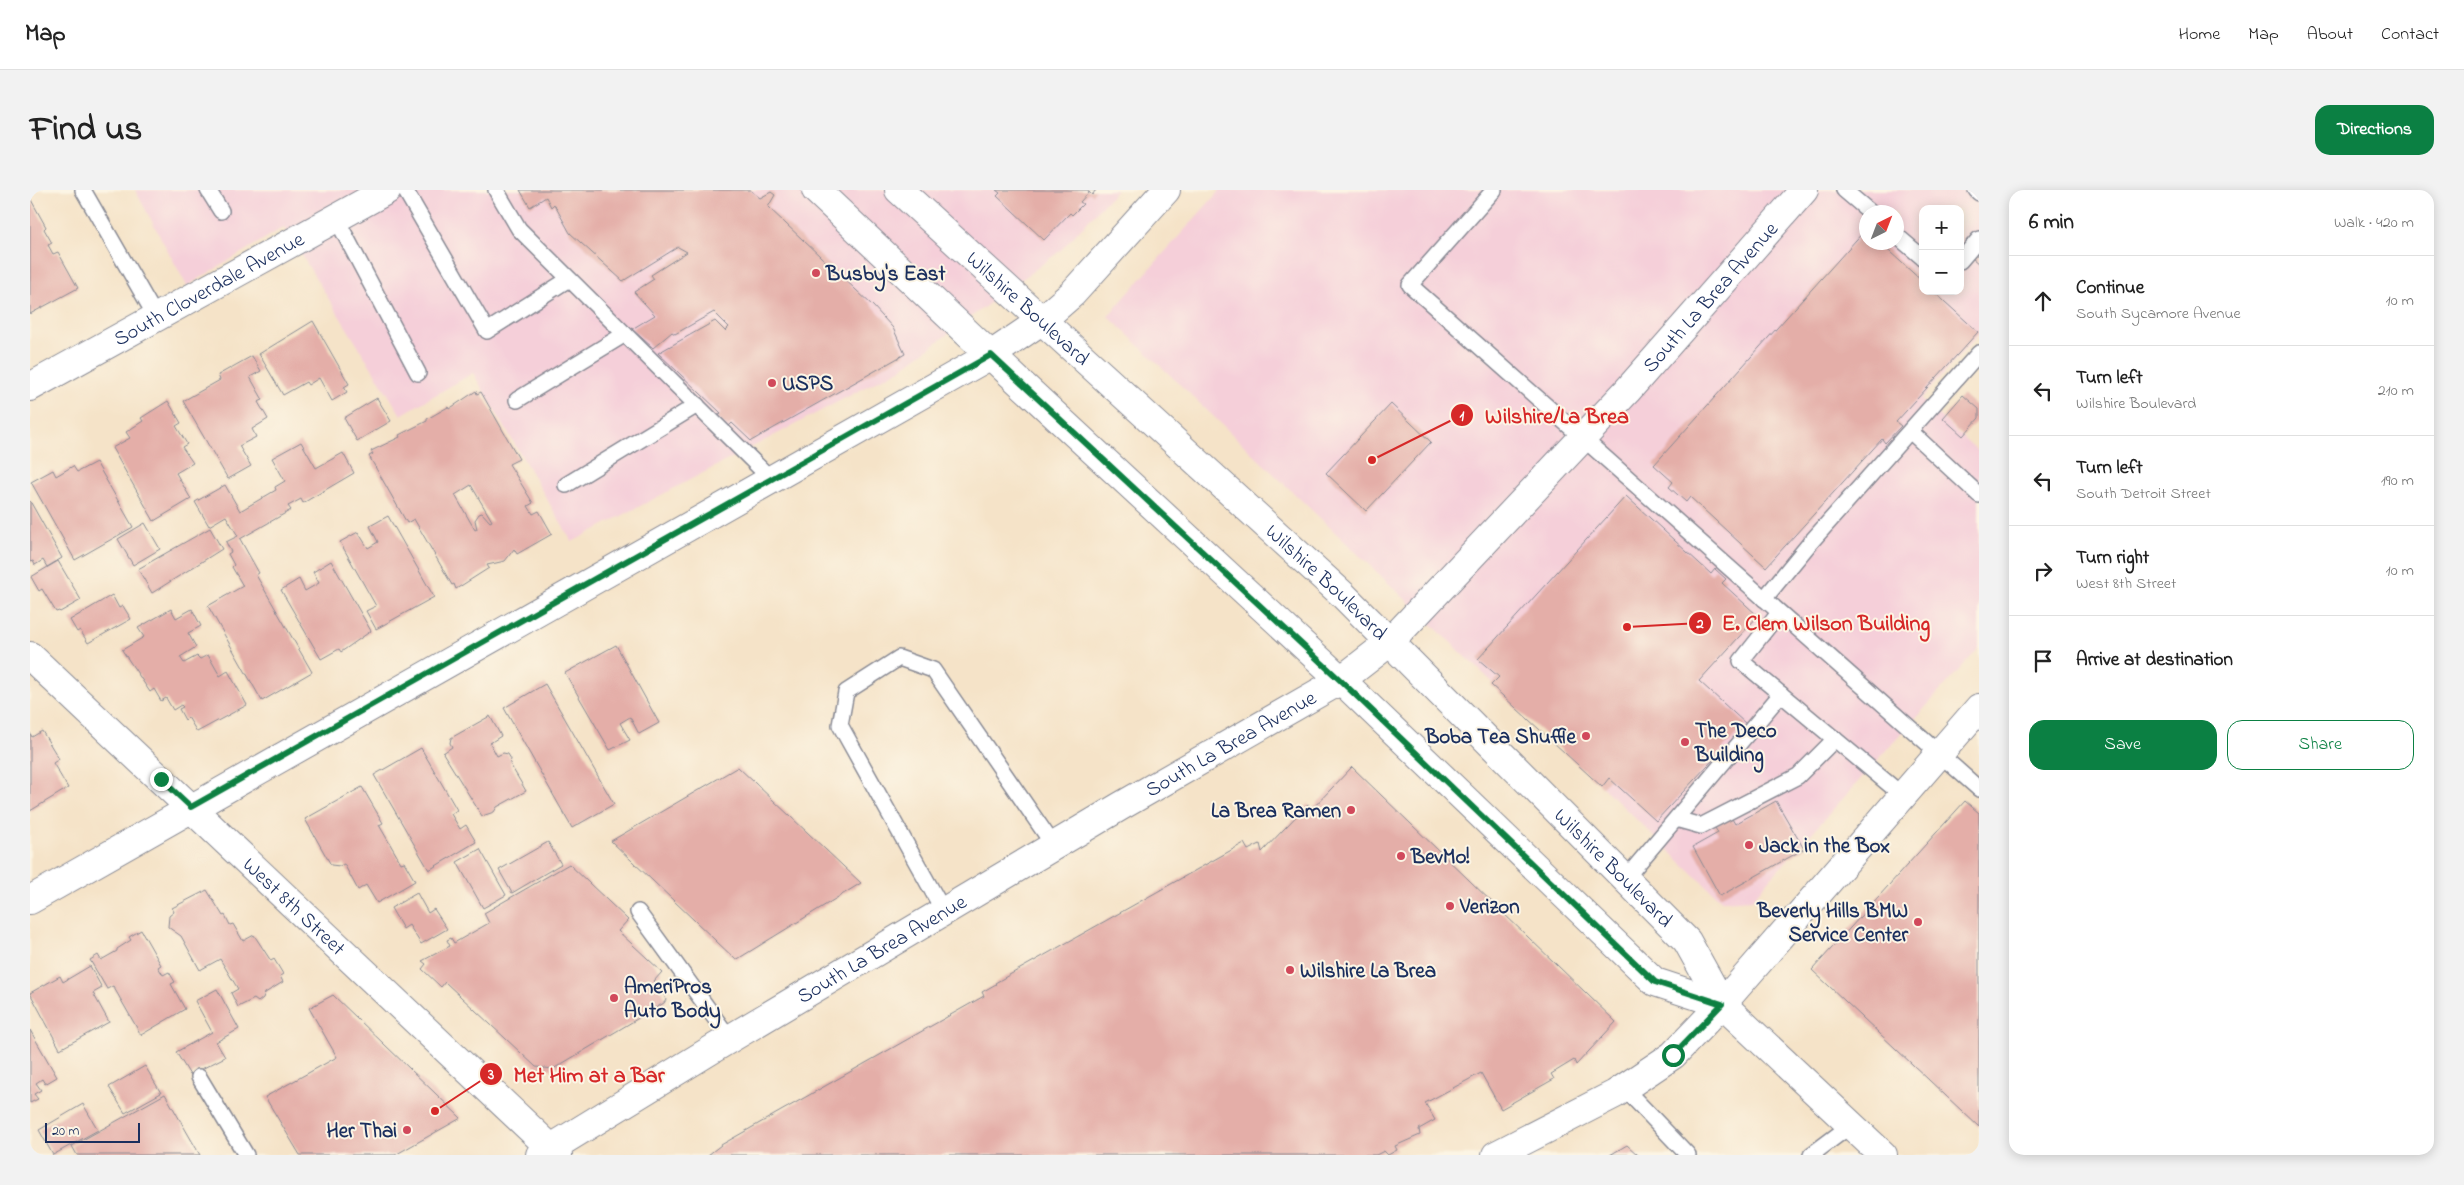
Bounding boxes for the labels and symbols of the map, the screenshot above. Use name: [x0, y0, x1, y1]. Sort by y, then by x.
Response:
north arrow: [1859, 205, 1904, 250]
street label: South La Brea Avenue: [1637, 216, 1787, 380]
street label: South Cloverdale Avenue: [109, 225, 311, 355]
street label: Wilshire Boulevard: [958, 245, 1096, 374]
place label: Busby's East: [825, 260, 946, 292]
marker: Busby's East: [810, 267, 822, 279]
place label: USPS: [782, 370, 834, 400]
marker: USPS: [766, 377, 778, 389]
callout: Wilshire/La Brea: [1450, 397, 1638, 434]
text: Wilshire/La Brea: [1485, 402, 1629, 434]
text: 1: [1460, 405, 1465, 427]
street label: Wilshire Boulevard: [1258, 518, 1393, 648]
callout: E. Clem Wilson Building: [1687, 604, 1940, 641]
text: E. Clem Wilson Building: [1722, 609, 1930, 642]
text: 2: [1695, 613, 1704, 635]
street label: South La Brea Avenue: [1141, 684, 1323, 806]
place label: The Deco Building: [1694, 717, 1777, 773]
place label: Boba Tea Shuffle: [1424, 723, 1577, 753]
marker: Boba Tea Shuffle: [1580, 730, 1592, 742]
marker: The Deco Building: [1679, 736, 1691, 748]
route end: [150, 768, 173, 791]
place label: La Brea Ramen: [1211, 797, 1341, 827]
street label: Wilshire Boulevard: [1546, 802, 1679, 935]
marker: La Brea Ramen: [1345, 804, 1357, 816]
place label: Jack in the Box: [1759, 832, 1890, 862]
marker: Jack in the Box: [1743, 839, 1755, 851]
place label: BevMo!: [1410, 843, 1470, 873]
marker: BevMo!: [1395, 850, 1407, 862]
street label: West 8th Street: [235, 851, 351, 964]
street label: South La Brea Avenue: [792, 888, 973, 1012]
place label: Verizon: [1459, 893, 1520, 923]
place label: Beverly Hills BMW Service Center: [1756, 897, 1908, 951]
marker: Verizon: [1444, 900, 1456, 912]
marker: Beverly Hills BMW Service Center: [1912, 916, 1924, 928]
place label: Wilshire La Brea: [1300, 957, 1436, 987]
marker: Wilshire La Brea: [1284, 964, 1296, 976]
place label: AmeriPros Auto Body: [624, 973, 721, 1029]
marker: AmeriPros Auto Body: [608, 992, 620, 1004]
route start: [1662, 1044, 1685, 1067]
callout: Met Him at a Bar: [479, 1056, 675, 1093]
text: Met Him at a Bar: [513, 1061, 666, 1093]
text: 3: [487, 1064, 494, 1086]
place label: Her Thai: [327, 1117, 397, 1147]
scale bar: [45, 1120, 140, 1143]
marker: Her Thai: [401, 1124, 413, 1136]

